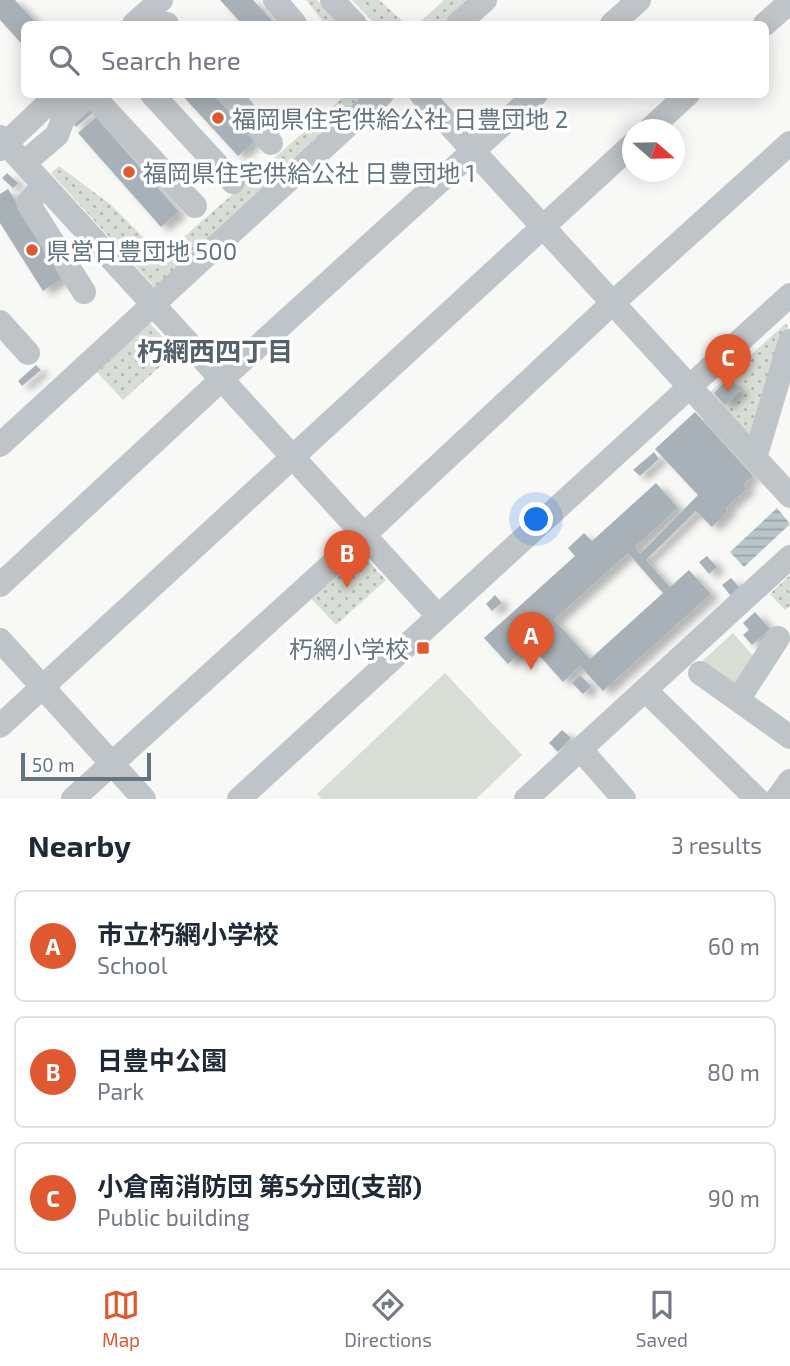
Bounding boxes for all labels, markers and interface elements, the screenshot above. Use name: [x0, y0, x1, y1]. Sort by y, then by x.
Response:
search box: [21, 21, 769, 98]
icon: search: [45, 41, 83, 79]
text: Search here: [101, 44, 241, 75]
place label: 福岡県住宅供給公社 日豊団地 2: [232, 104, 568, 133]
marker: 福岡県住宅供給公社 日豊団地 2: [210, 110, 226, 126]
north arrow: [622, 119, 685, 182]
place label: 福岡県住宅供給公社 日豊団地 1: [143, 158, 475, 187]
marker: 福岡県住宅供給公社 日豊団地 1: [121, 164, 137, 180]
place label: 県営日豊団地 500: [46, 236, 237, 265]
marker: 県営日豊団地 500: [24, 242, 40, 258]
pin: C: [705, 334, 751, 392]
district label: 朽網西四丁目: [137, 335, 293, 366]
your location: [519, 502, 553, 536]
pin: B: [324, 530, 370, 588]
pin: A: [508, 612, 554, 670]
place label: 朽網小学校: [289, 634, 409, 663]
marker: 朽網小学校: [415, 640, 431, 656]
scale bar: [21, 750, 150, 782]
text: 50 m: [32, 753, 75, 776]
text: Nearby: [28, 827, 131, 863]
text: 3 results: [671, 831, 762, 859]
text: 市立朽網小学校: [97, 918, 279, 949]
text: A: [45, 932, 61, 960]
text: 60 m: [708, 932, 760, 960]
text: School: [97, 951, 167, 979]
text: 日豊中公園: [97, 1044, 227, 1075]
text: B: [46, 1058, 60, 1086]
text: 80 m: [707, 1058, 760, 1086]
text: Park: [97, 1077, 144, 1105]
text: 小倉南消防団 第5分団(支部): [97, 1170, 422, 1201]
text: C: [46, 1184, 60, 1212]
text: 90 m: [708, 1184, 760, 1212]
text: Public building: [97, 1203, 250, 1231]
tab: Map: [102, 1286, 140, 1351]
tab: Directions: [344, 1286, 432, 1351]
tab: Saved: [636, 1286, 688, 1351]

